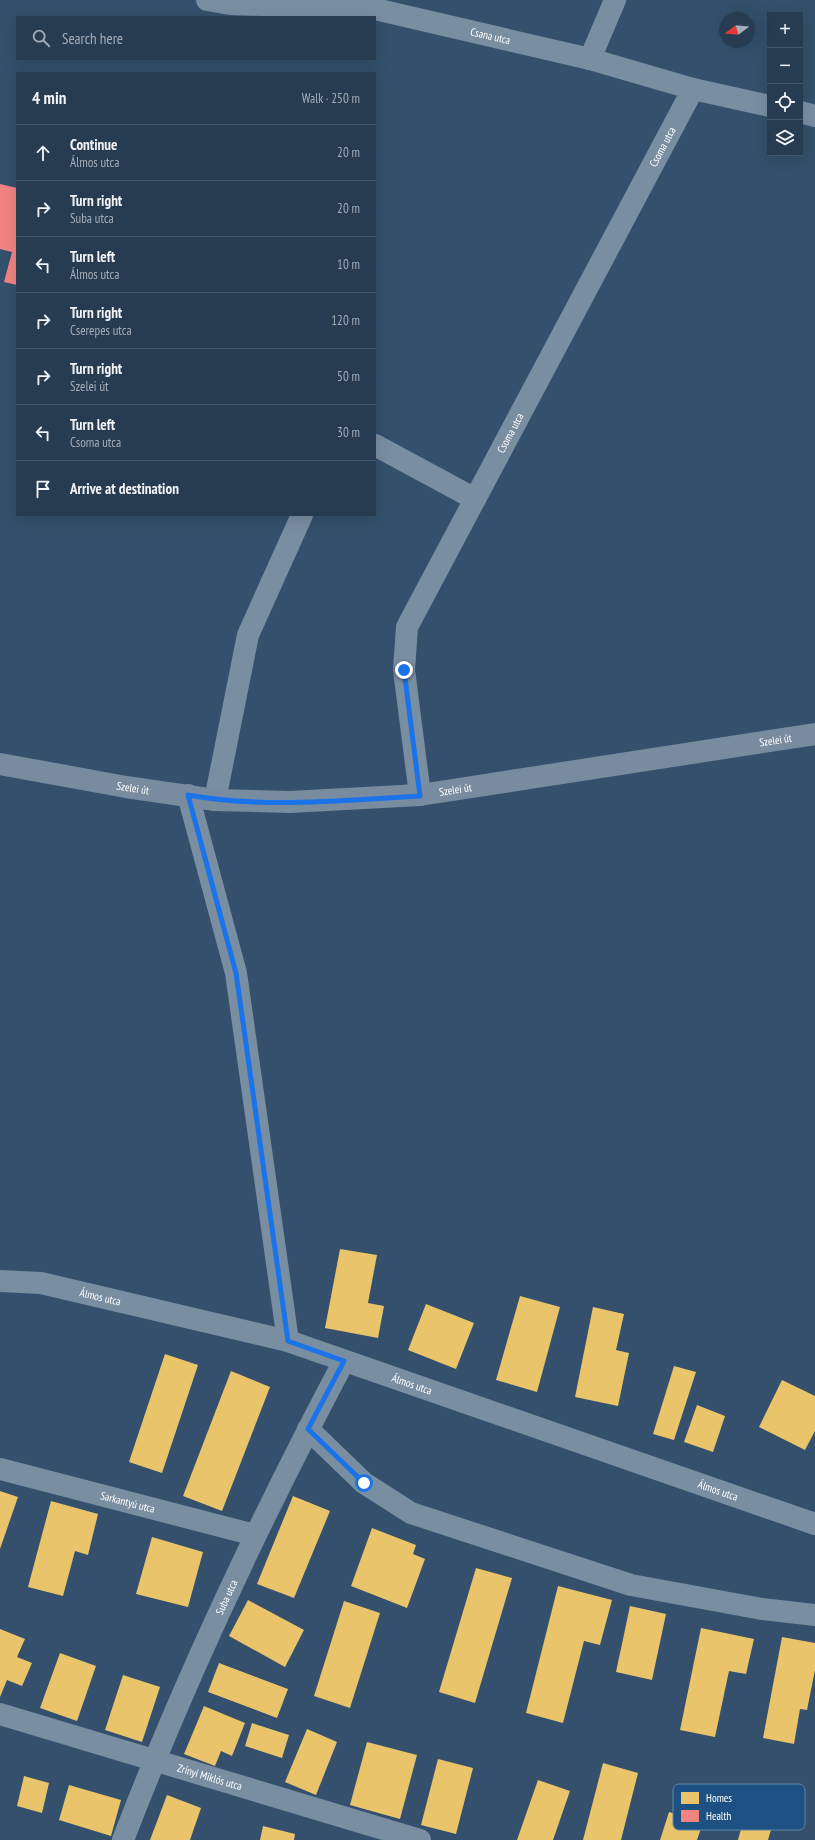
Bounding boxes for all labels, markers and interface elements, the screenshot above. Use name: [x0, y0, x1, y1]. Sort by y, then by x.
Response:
north arrow: [719, 12, 755, 48]
map controls: [767, 12, 803, 156]
button: +: [767, 12, 803, 48]
search box: [16, 16, 376, 60]
street label: Csana utca: [469, 24, 512, 47]
icon: search: [30, 27, 52, 49]
text: Search here: [62, 29, 123, 48]
button: −: [767, 48, 803, 84]
button: locate: [767, 84, 803, 120]
text: 4 min: [32, 87, 66, 109]
text: Walk · 250 m: [302, 90, 360, 107]
button: layers: [767, 120, 803, 156]
street label: Csoma utca: [646, 124, 679, 169]
text: Continue: [70, 135, 117, 154]
icon: ahead: [32, 142, 54, 164]
text: 20 m: [337, 144, 360, 161]
text: Álmos utca: [70, 154, 119, 171]
text: Turn right: [70, 191, 122, 210]
icon: right: [32, 198, 54, 220]
text: 20 m: [337, 200, 360, 217]
text: Suba utca: [70, 210, 114, 227]
text: Turn left: [70, 247, 115, 266]
icon: left: [32, 254, 54, 276]
text: 10 m: [337, 256, 360, 273]
text: Álmos utca: [70, 266, 119, 283]
text: Turn right: [70, 303, 122, 322]
icon: right: [32, 310, 54, 332]
text: 120 m: [331, 312, 360, 329]
text: Cserepes utca: [70, 322, 132, 339]
text: Turn right: [70, 359, 122, 378]
icon: right: [32, 366, 54, 388]
text: 50 m: [337, 368, 360, 385]
text: Szelei út: [70, 378, 109, 395]
street label: Csoma utca: [494, 410, 527, 455]
text: Turn left: [70, 415, 115, 434]
icon: left: [32, 422, 54, 444]
text: 30 m: [337, 424, 360, 441]
text: Csoma utca: [70, 434, 121, 451]
icon: arrive: [32, 478, 54, 500]
text: Arrive at destination: [70, 479, 179, 498]
route end: [395, 661, 413, 679]
street label: Szelei út: [758, 731, 793, 750]
street label: Szelei út: [115, 778, 150, 797]
street label: Szelei út: [438, 780, 473, 799]
street label: Álmos utca: [78, 1285, 122, 1309]
street label: Álmos utca: [390, 1371, 434, 1398]
route start: [355, 1474, 373, 1492]
street label: Álmos utca: [696, 1477, 740, 1504]
street label: Sarkantyú utca: [99, 1488, 157, 1516]
street label: Suba utca: [212, 1577, 241, 1617]
street label: Zrínyi Miklós utca: [176, 1761, 244, 1793]
legend: [673, 1784, 805, 1830]
text: Homes: [706, 1791, 732, 1805]
text: Health: [706, 1809, 731, 1823]

